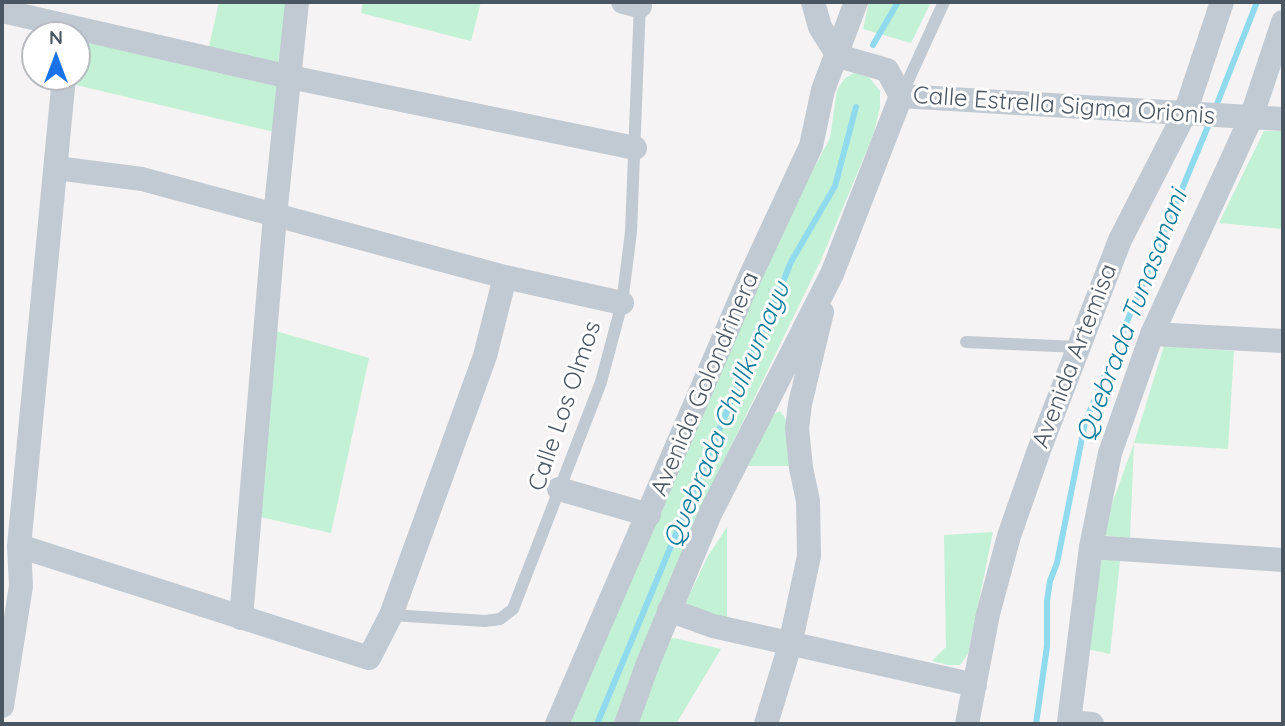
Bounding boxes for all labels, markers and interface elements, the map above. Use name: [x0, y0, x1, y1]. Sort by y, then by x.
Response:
north arrow: [21, 21, 91, 91]
text: N: [49, 25, 63, 49]
street label: Calle Estrella Sigma Orionis: [912, 81, 1216, 131]
water label: Quebrada Tunasanani: [1070, 186, 1194, 446]
street label: Avenida Artemisa: [1027, 260, 1123, 452]
street label: Avenida Golondrinera: [645, 268, 765, 500]
water label: Quebrada Chullkumayu: [657, 277, 797, 553]
street label: Calle Los Olmos: [522, 317, 608, 495]

